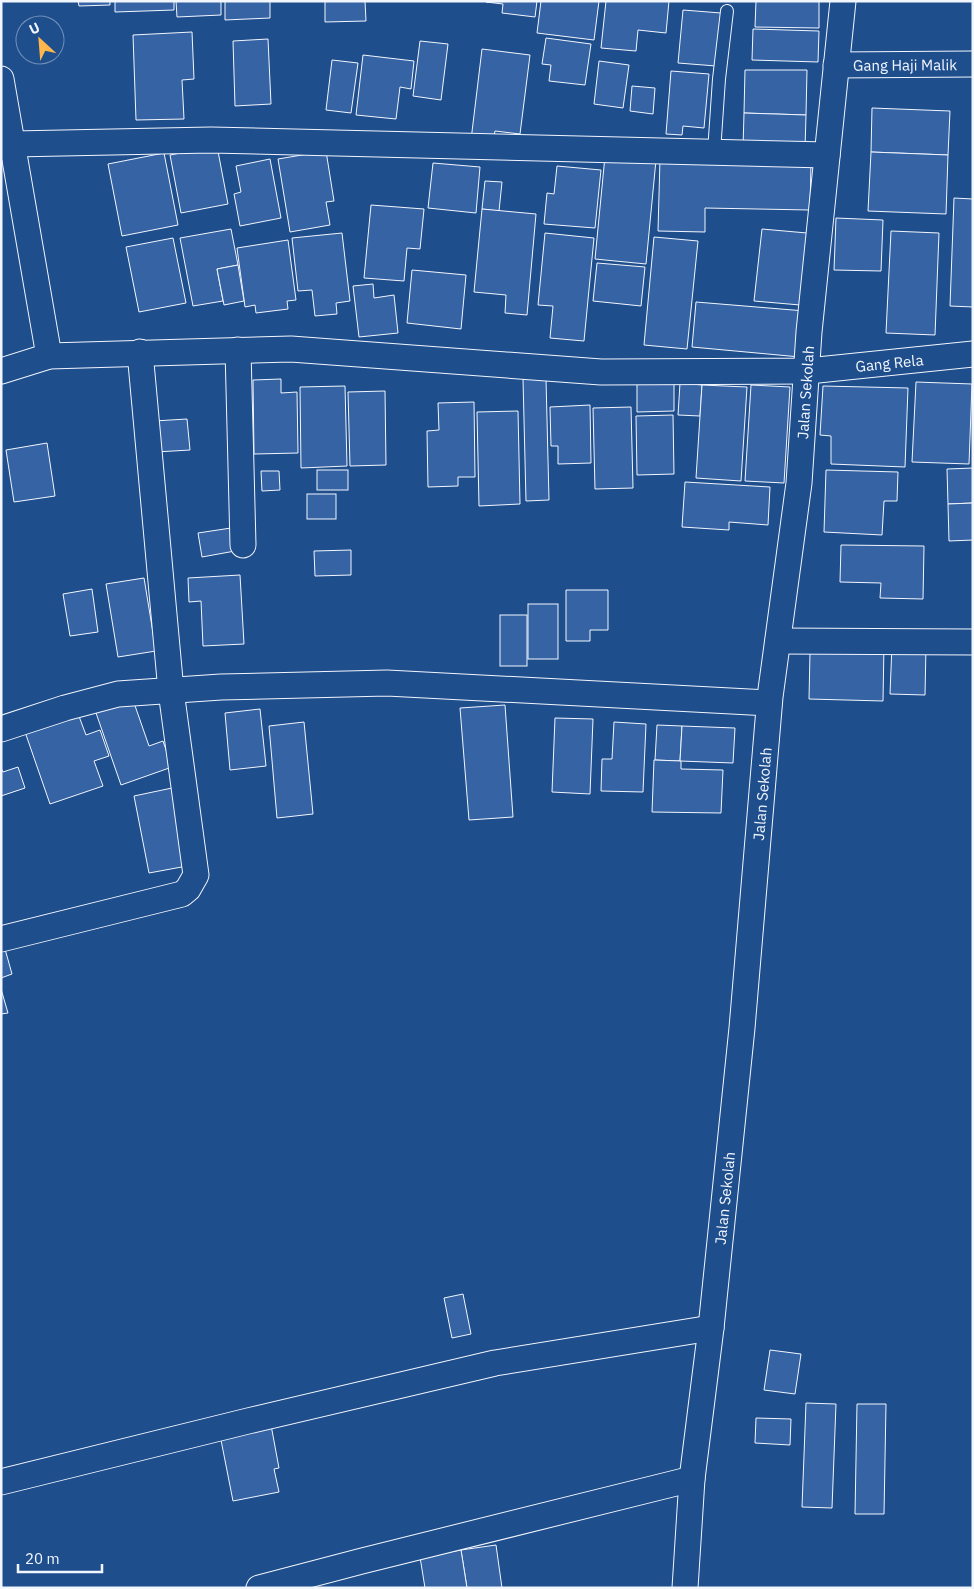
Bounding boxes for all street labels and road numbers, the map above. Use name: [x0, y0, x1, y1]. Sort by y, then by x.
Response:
street label: Gang Haji Malik: [853, 55, 957, 74]
street label: Jalan Sekolah: [792, 345, 818, 440]
street label: Gang Rela: [854, 350, 924, 376]
street label: Jalan Sekolah: [748, 746, 775, 841]
street label: Jalan Sekolah: [710, 1151, 739, 1246]

